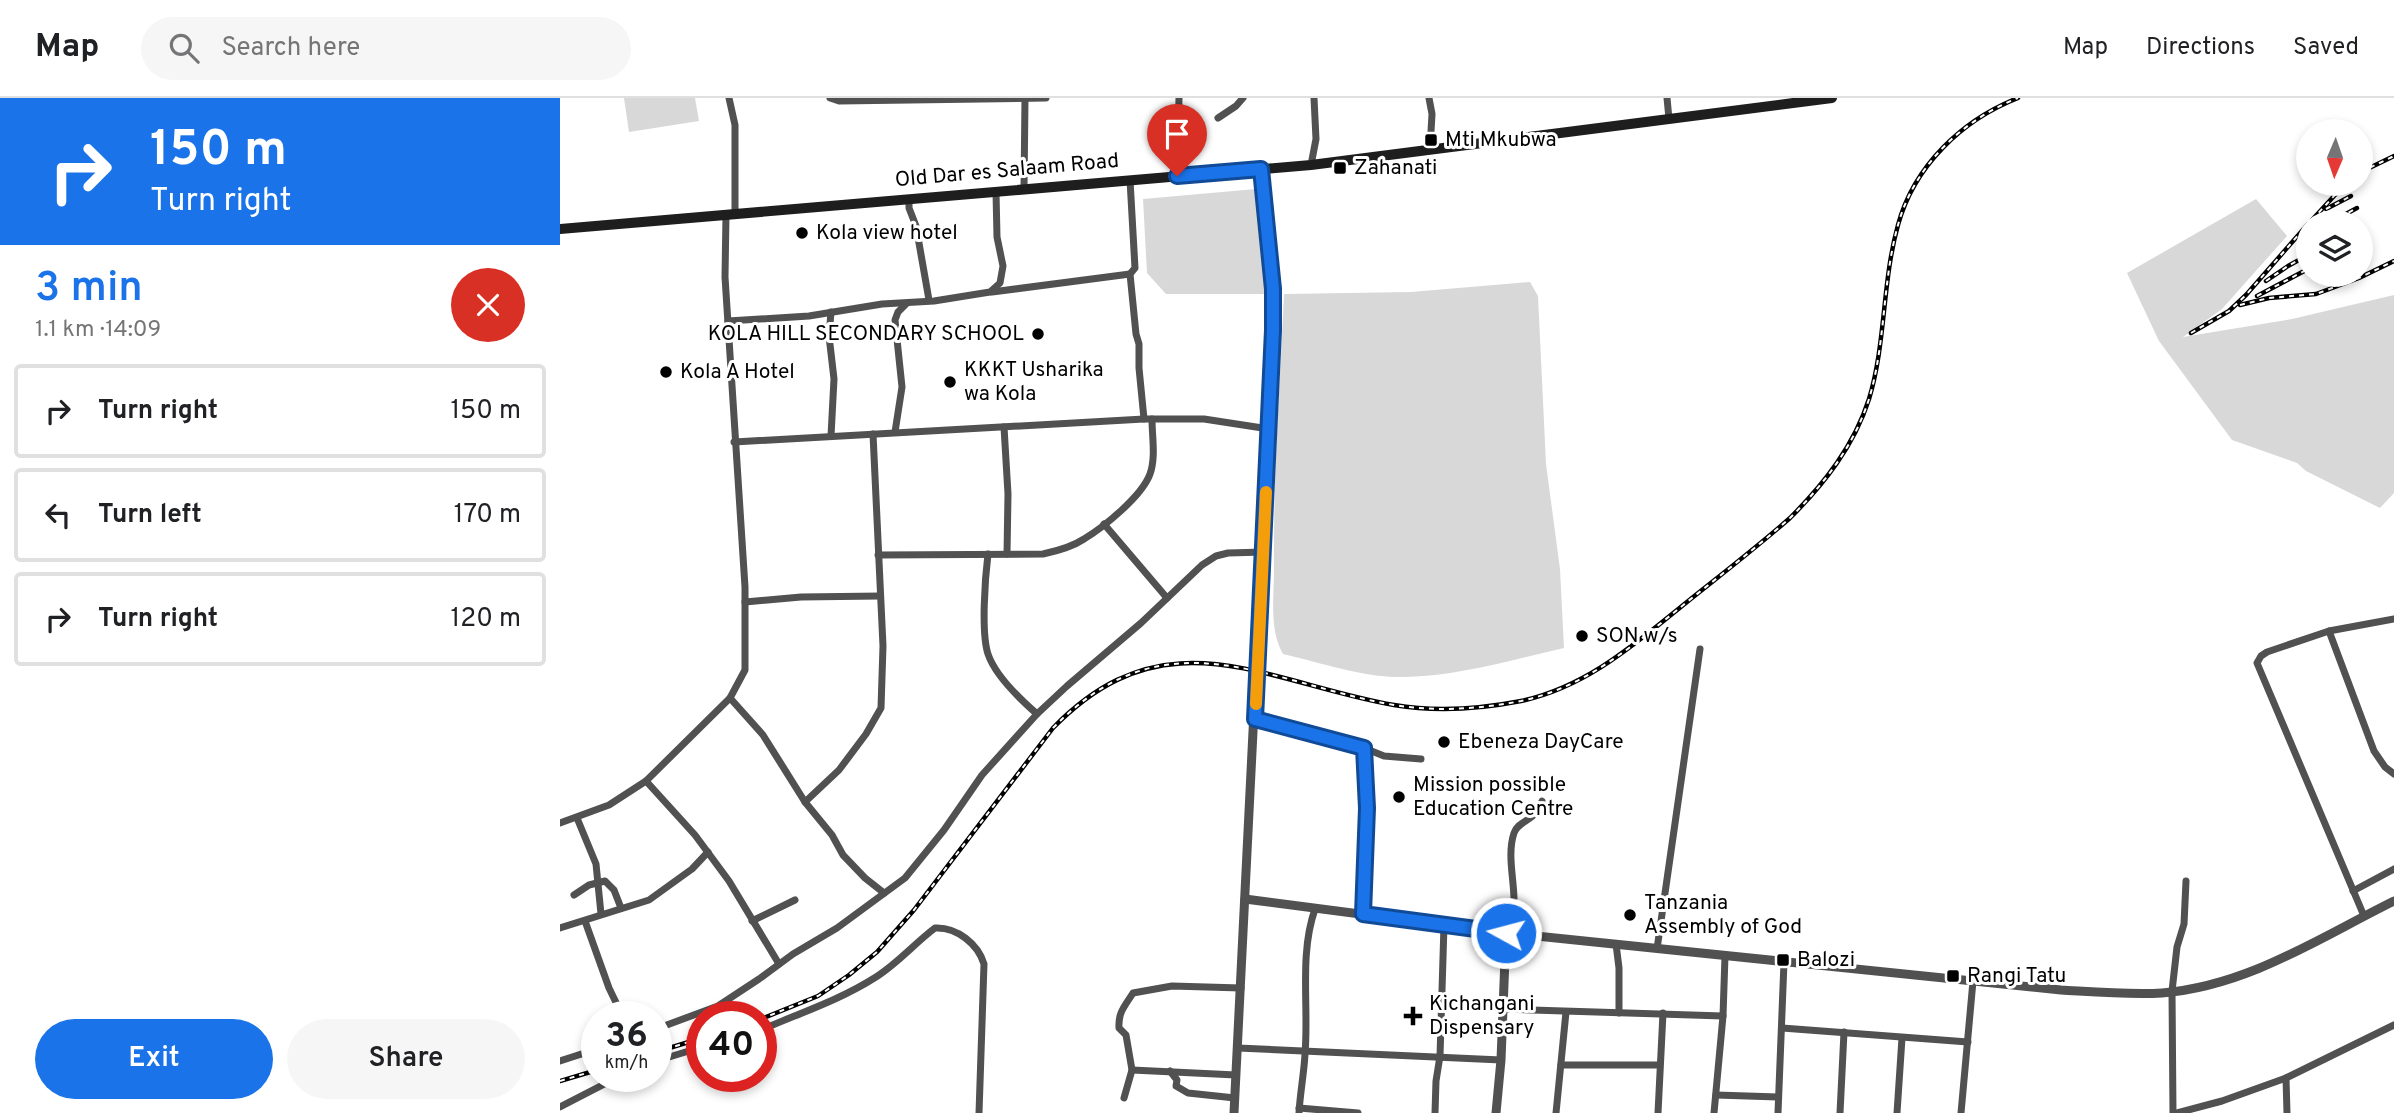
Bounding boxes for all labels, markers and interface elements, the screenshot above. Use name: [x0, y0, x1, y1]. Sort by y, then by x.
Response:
search box: [141, 17, 631, 80]
text: Map: [35, 27, 99, 69]
icon: search: [165, 29, 203, 67]
text: Search here: [221, 32, 360, 65]
text: Map: [2063, 33, 2108, 63]
text: Directions: [2146, 33, 2255, 63]
text: Saved: [2293, 33, 2359, 63]
pin: [1147, 104, 1207, 176]
icon: arrive: [1158, 115, 1196, 153]
north arrow: [2296, 119, 2373, 196]
map controls: [2296, 119, 2373, 287]
text: 150 m: [150, 121, 287, 183]
icon: right: [35, 126, 126, 217]
place label: Mti Mkubwa: [1445, 127, 1557, 154]
marker: Mti Mkubwa: [1423, 132, 1439, 148]
street label: Old Dar es Salaam Road: [894, 148, 1120, 194]
place label: Zahanati: [1354, 155, 1437, 182]
marker: Zahanati: [1332, 160, 1348, 176]
text: Turn right: [150, 182, 292, 222]
button: layers: [2296, 210, 2373, 287]
place label: Kola view hotel: [816, 220, 958, 247]
marker: Kola view hotel: [794, 225, 810, 241]
text: 3 min: [35, 263, 143, 316]
button: close: [451, 268, 525, 342]
text: 1.1 km · 14:09: [35, 316, 161, 345]
place label: KOLA HILL SECONDARY SCHOOL: [708, 321, 1024, 348]
marker: KOLA HILL SECONDARY SCHOOL: [1030, 326, 1046, 342]
place label: KKKT Usharika wa Kola: [964, 357, 1104, 408]
place label: Kola A Hotel: [680, 359, 795, 386]
marker: Kola A Hotel: [658, 364, 674, 380]
marker: KKKT Usharika wa Kola: [942, 374, 958, 390]
icon: right: [39, 392, 77, 430]
text: Turn right: [98, 395, 218, 428]
text: 150 m: [450, 395, 521, 428]
icon: left: [39, 496, 77, 534]
text: Turn left: [98, 499, 202, 532]
text: 170 m: [454, 499, 521, 532]
icon: right: [39, 600, 77, 638]
text: Turn right: [98, 603, 218, 636]
text: 120 m: [451, 603, 521, 636]
place label: SON w/s: [1596, 623, 1678, 650]
marker: SON w/s: [1574, 628, 1590, 644]
place label: Ebeneza DayCare: [1458, 729, 1624, 756]
marker: Ebeneza DayCare: [1436, 734, 1452, 750]
place label: Mission possible Education Centre: [1413, 772, 1573, 823]
marker: Mission possible Education Centre: [1391, 789, 1407, 805]
place label: Tanzania Assembly of God: [1644, 890, 1802, 941]
position arrow: [1469, 896, 1543, 970]
marker: Tanzania Assembly of God: [1622, 907, 1638, 923]
place label: Balozi: [1797, 947, 1855, 974]
marker: Balozi: [1775, 952, 1791, 968]
place label: Rangi Tatu: [1967, 963, 2066, 990]
marker: Rangi Tatu: [1945, 968, 1961, 984]
place label: Kichangani Dispensary: [1429, 991, 1535, 1042]
speed limit sign: 40: [686, 1001, 777, 1092]
marker: Kichangani Dispensary: [1403, 1006, 1423, 1026]
text: 36: [605, 1015, 648, 1059]
button: Exit: [35, 1019, 273, 1099]
button: Share: [287, 1019, 525, 1099]
text: km/h: [605, 1052, 648, 1075]

